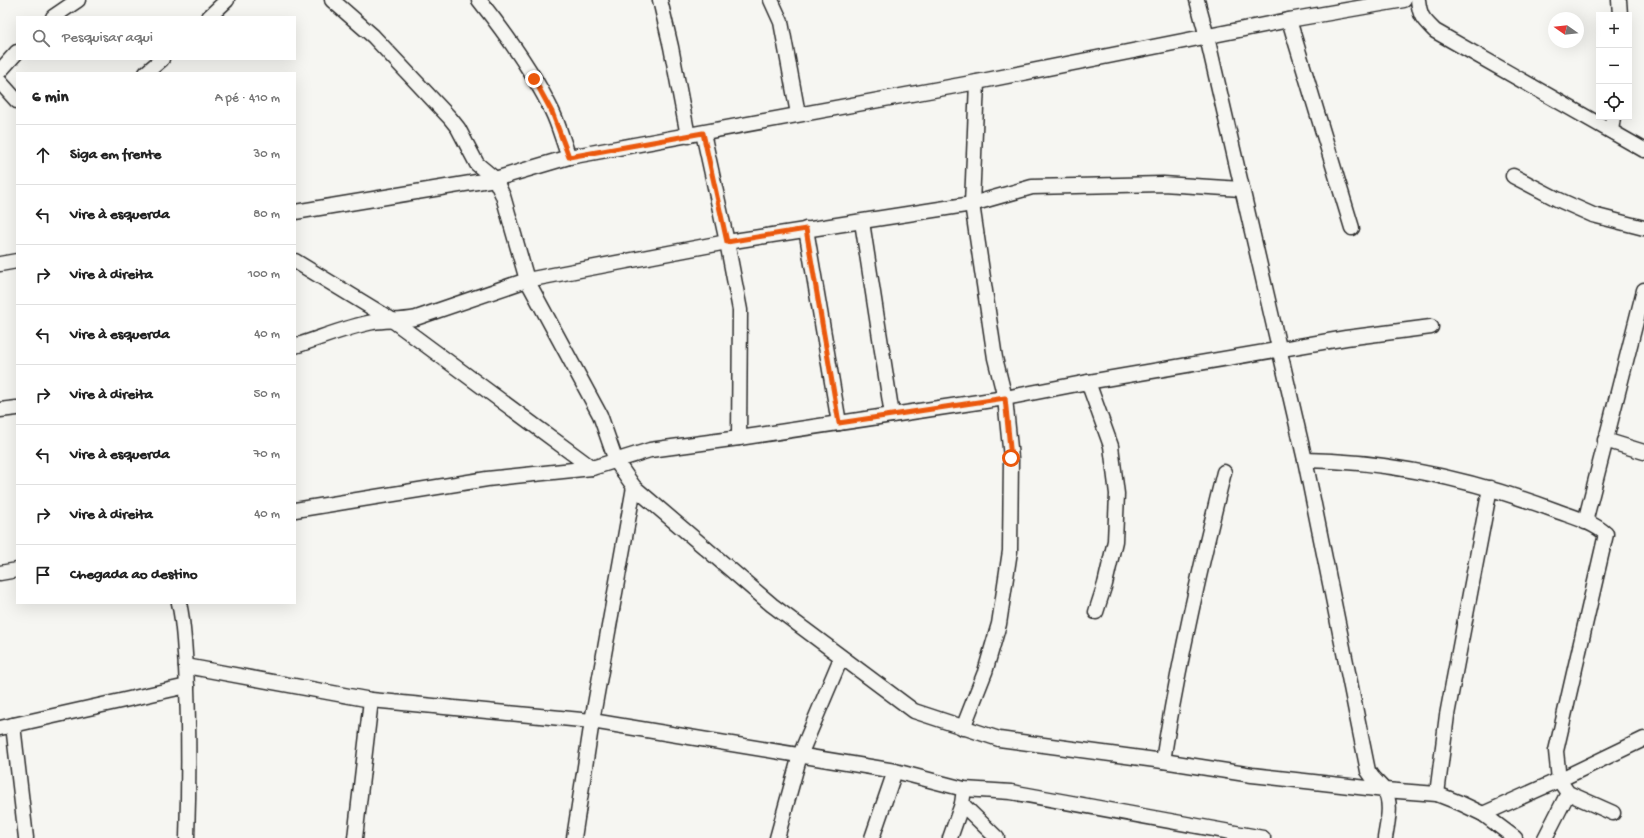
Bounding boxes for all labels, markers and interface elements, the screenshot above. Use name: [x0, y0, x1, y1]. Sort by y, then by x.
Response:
north arrow: [1548, 12, 1584, 48]
map controls: [1596, 12, 1632, 120]
button: +: [1596, 12, 1632, 48]
search box: [16, 16, 296, 60]
icon: search: [30, 27, 52, 49]
text: Pesquisar aqui: [62, 29, 153, 47]
button: −: [1596, 48, 1632, 84]
route end: [525, 70, 543, 88]
button: locate: [1596, 84, 1632, 120]
text: 6 min: [32, 88, 68, 108]
text: A pé · 410 m: [215, 91, 280, 106]
icon: ahead: [32, 144, 54, 166]
text: Siga em frente: [70, 146, 161, 164]
text: 30 m: [254, 147, 280, 162]
icon: left: [32, 204, 54, 226]
text: Vire à esquerda: [70, 206, 170, 224]
text: 80 m: [253, 207, 280, 222]
icon: right: [32, 264, 54, 286]
text: Vire à direita: [70, 266, 153, 284]
text: 100 m: [248, 267, 280, 282]
icon: left: [32, 324, 54, 346]
text: Vire à esquerda: [70, 326, 170, 344]
text: 40 m: [254, 327, 280, 342]
icon: right: [32, 384, 54, 406]
text: Vire à direita: [70, 386, 153, 404]
text: 50 m: [253, 387, 280, 402]
icon: left: [32, 444, 54, 466]
text: Vire à esquerda: [70, 446, 170, 464]
text: 70 m: [254, 447, 280, 462]
route start: [1002, 449, 1020, 467]
icon: right: [32, 504, 54, 526]
text: Vire à direita: [70, 506, 153, 524]
text: 40 m: [254, 507, 280, 522]
icon: arrive: [32, 564, 54, 586]
text: Chegada ao destino: [70, 566, 197, 584]

